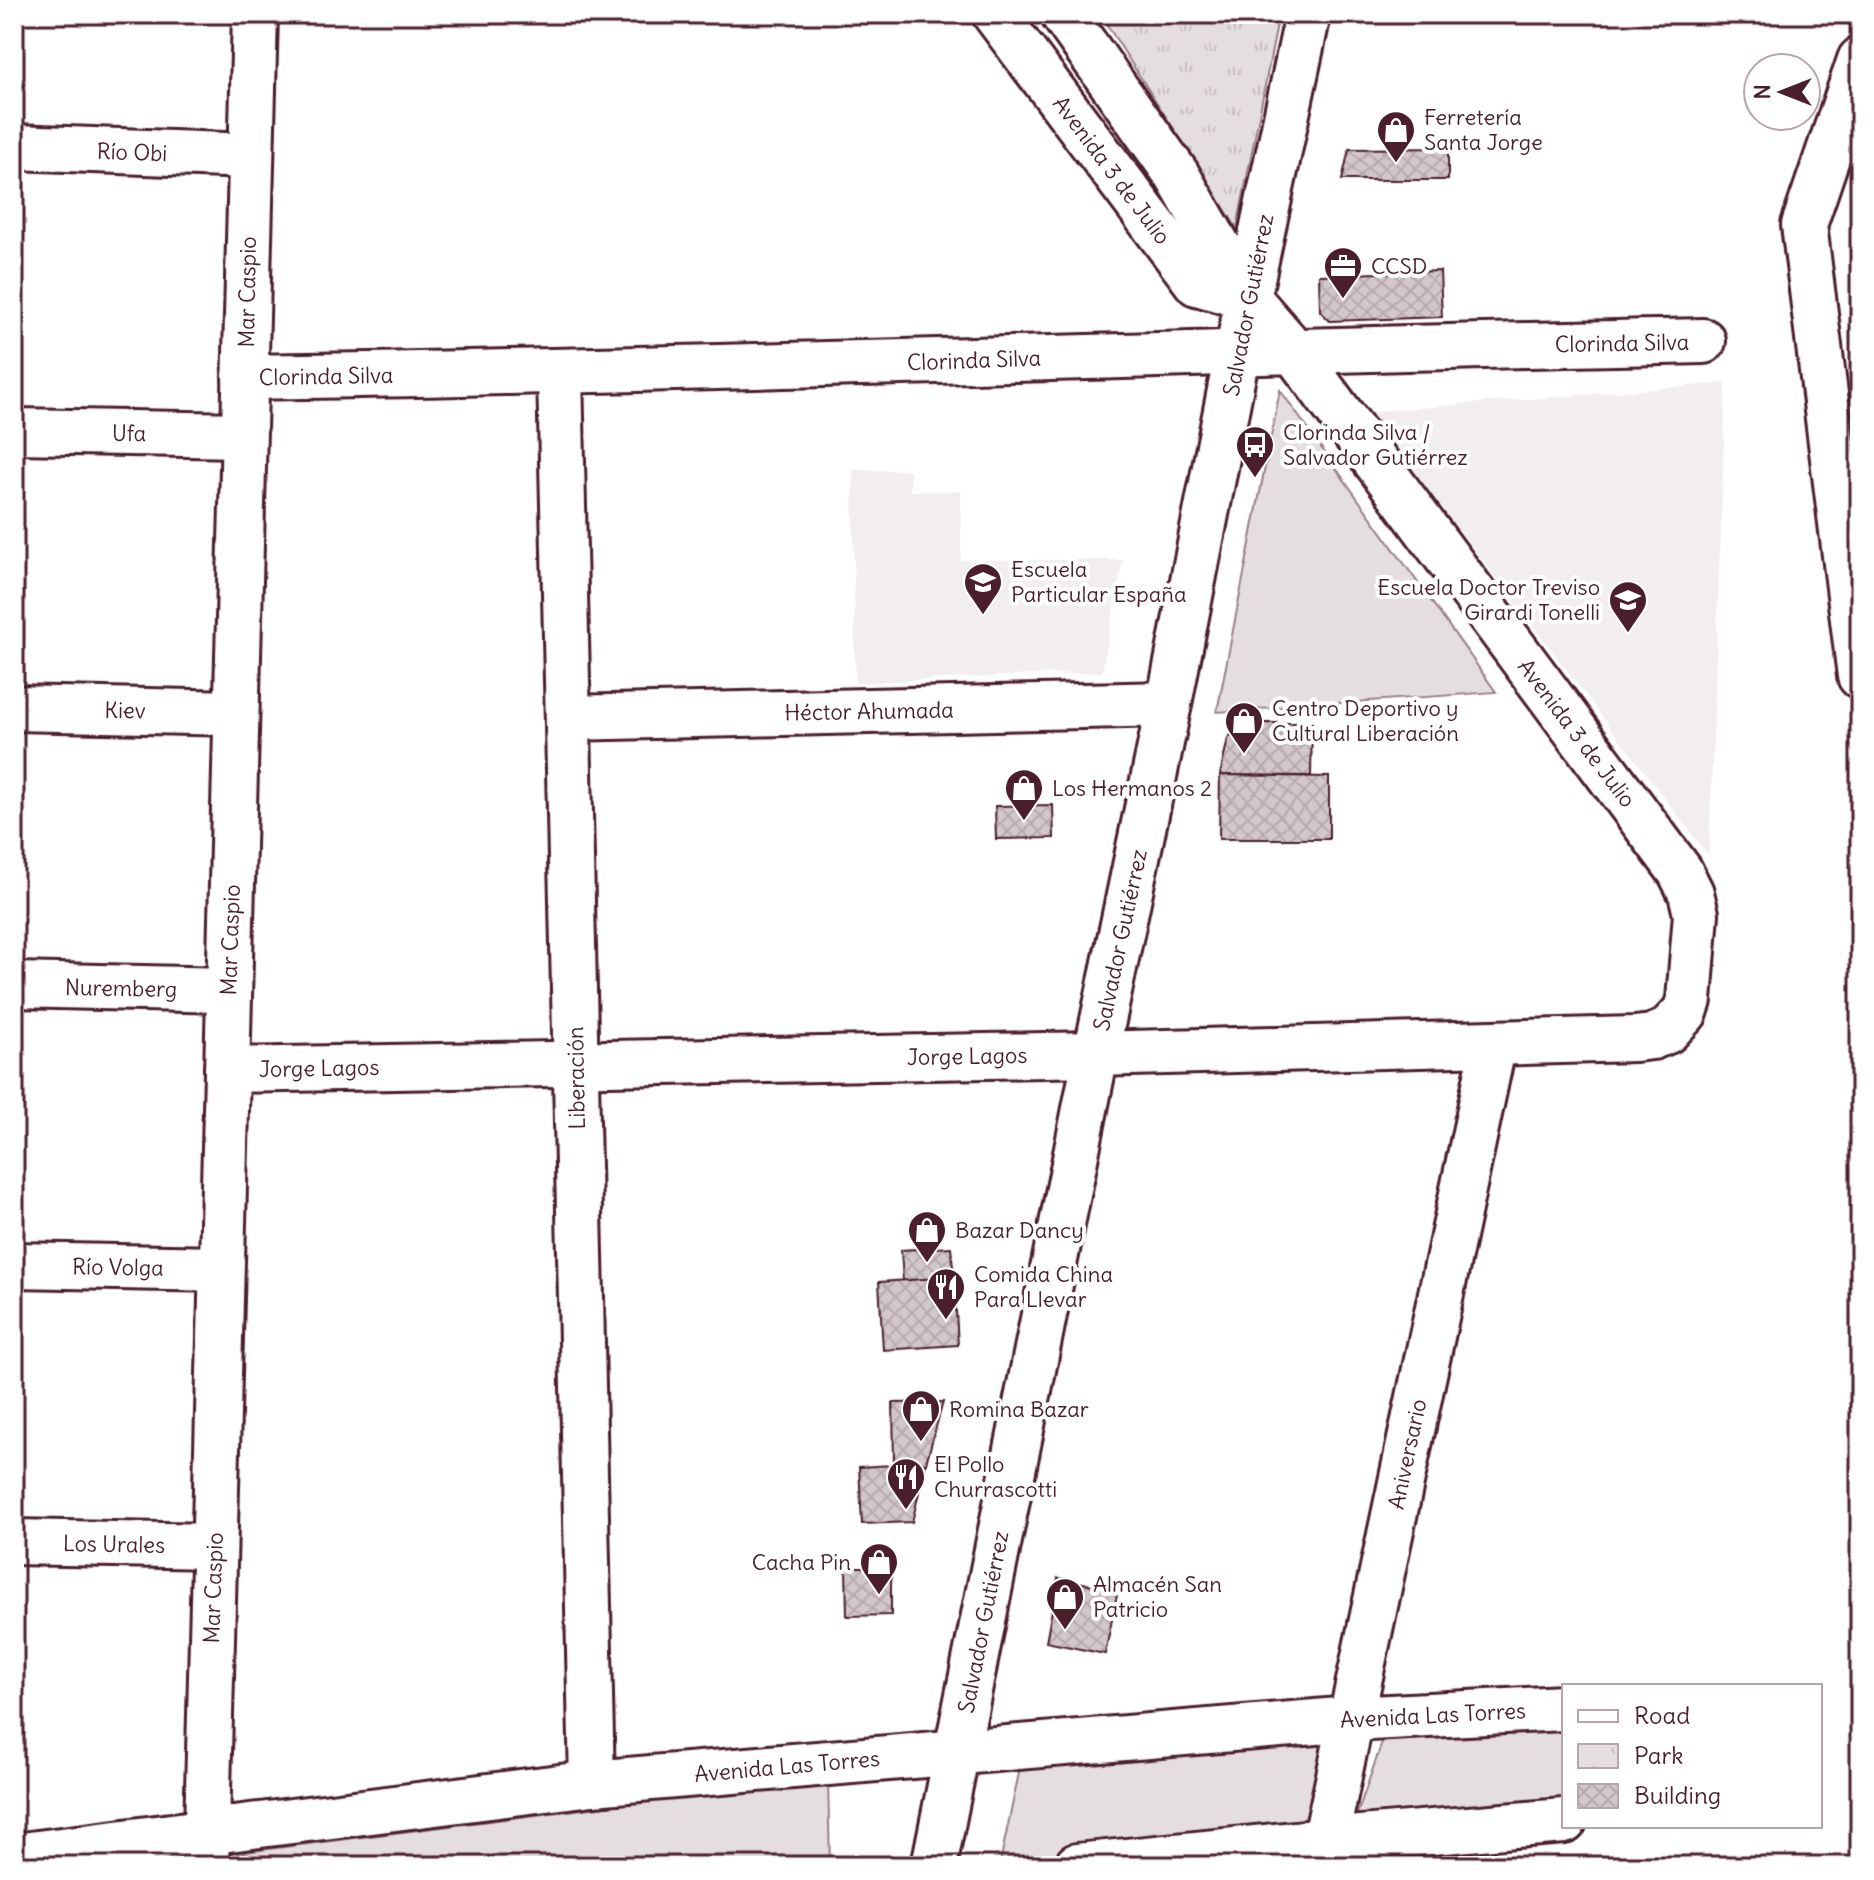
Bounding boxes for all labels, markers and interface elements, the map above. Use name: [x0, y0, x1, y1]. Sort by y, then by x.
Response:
north arrow: [1742, 52, 1822, 132]
text: N: [1748, 84, 1776, 100]
street label: Avenida 3 de Julio: [1047, 90, 1177, 250]
place label: Ferretería Santa Jorge: [1424, 103, 1543, 156]
shop icon: Ferretería Santa Jorge: [1375, 109, 1417, 164]
street label: Río Obi: [96, 137, 168, 167]
street label: Salvador Gutiérrez: [1217, 212, 1279, 398]
street label: Mar Caspio: [232, 236, 262, 348]
office icon: CCSD: [1322, 245, 1364, 300]
place label: CCSD: [1371, 252, 1427, 280]
street label: Clorinda Silva: [1555, 328, 1689, 358]
street label: Clorinda Silva: [906, 344, 1042, 376]
street label: Clorinda Silva: [259, 361, 393, 391]
place label: Clorinda Silva / Salvador Gutiérrez: [1283, 418, 1468, 471]
street label: Ufa: [112, 419, 146, 447]
bus stop icon: Clorinda Silva / Salvador Gutiérrez: [1234, 424, 1276, 479]
place label: Escuela Particular España: [1011, 555, 1187, 608]
school or university icon: Escuela Particular España: [962, 561, 1004, 616]
place label: Escuela Doctor Treviso Girardi Tonelli: [1377, 573, 1600, 626]
school or university icon: Escuela Doctor Treviso Girardi Tonelli: [1607, 579, 1649, 634]
street label: Avenida 3 de Julio: [1512, 653, 1642, 813]
place label: Centro Deportivo y Cultural Liberación: [1272, 694, 1459, 747]
street label: Kiev: [104, 696, 146, 724]
street label: Héctor Ahumada: [784, 696, 954, 726]
shop icon: Centro Deportivo y Cultural Liberación: [1223, 700, 1265, 755]
shop icon: Los Hermanos 2: [1003, 767, 1045, 822]
place label: Los Hermanos 2: [1052, 774, 1212, 802]
street label: Salvador Gutiérrez: [1087, 847, 1153, 1033]
street label: Mar Caspio: [214, 884, 246, 996]
street label: Nuremberg: [65, 973, 177, 1003]
street label: Liberación: [561, 1026, 591, 1130]
street label: Jorge Lagos: [906, 1041, 1028, 1071]
street label: Jorge Lagos: [258, 1053, 380, 1083]
shop icon: Bazar Dancy: [906, 1209, 948, 1264]
place label: Bazar Dancy: [955, 1216, 1084, 1244]
street label: Río Volga: [72, 1252, 164, 1282]
place label: Comida China Para Llevar: [974, 1260, 1113, 1313]
restaurant icon: Comida China Para Llevar: [925, 1266, 967, 1321]
shop icon: Romina Bazar: [900, 1388, 942, 1443]
place label: Romina Bazar: [949, 1395, 1089, 1423]
street label: Aniversario: [1382, 1396, 1432, 1512]
place label: El Pollo Churrascotti: [934, 1450, 1057, 1503]
restaurant icon: El Pollo Churrascotti: [885, 1456, 927, 1511]
street label: Los Urales: [63, 1529, 165, 1559]
street label: Salvador Gutiérrez: [952, 1529, 1014, 1715]
street label: Mar Caspio: [197, 1532, 229, 1644]
shop icon: Cacha Pin: [858, 1541, 900, 1596]
place label: Cacha Pin: [752, 1548, 851, 1576]
place label: Almacén San Patricio: [1093, 1570, 1222, 1623]
shop icon: Almacén San Patricio: [1044, 1576, 1086, 1631]
legend: [1562, 1684, 1822, 1828]
street label: Avenida Las Torres: [1339, 1696, 1527, 1734]
text: Road: [1634, 1700, 1690, 1730]
text: Park: [1634, 1740, 1684, 1770]
street label: Avenida Las Torres: [693, 1744, 881, 1788]
text: Building: [1634, 1780, 1721, 1810]

